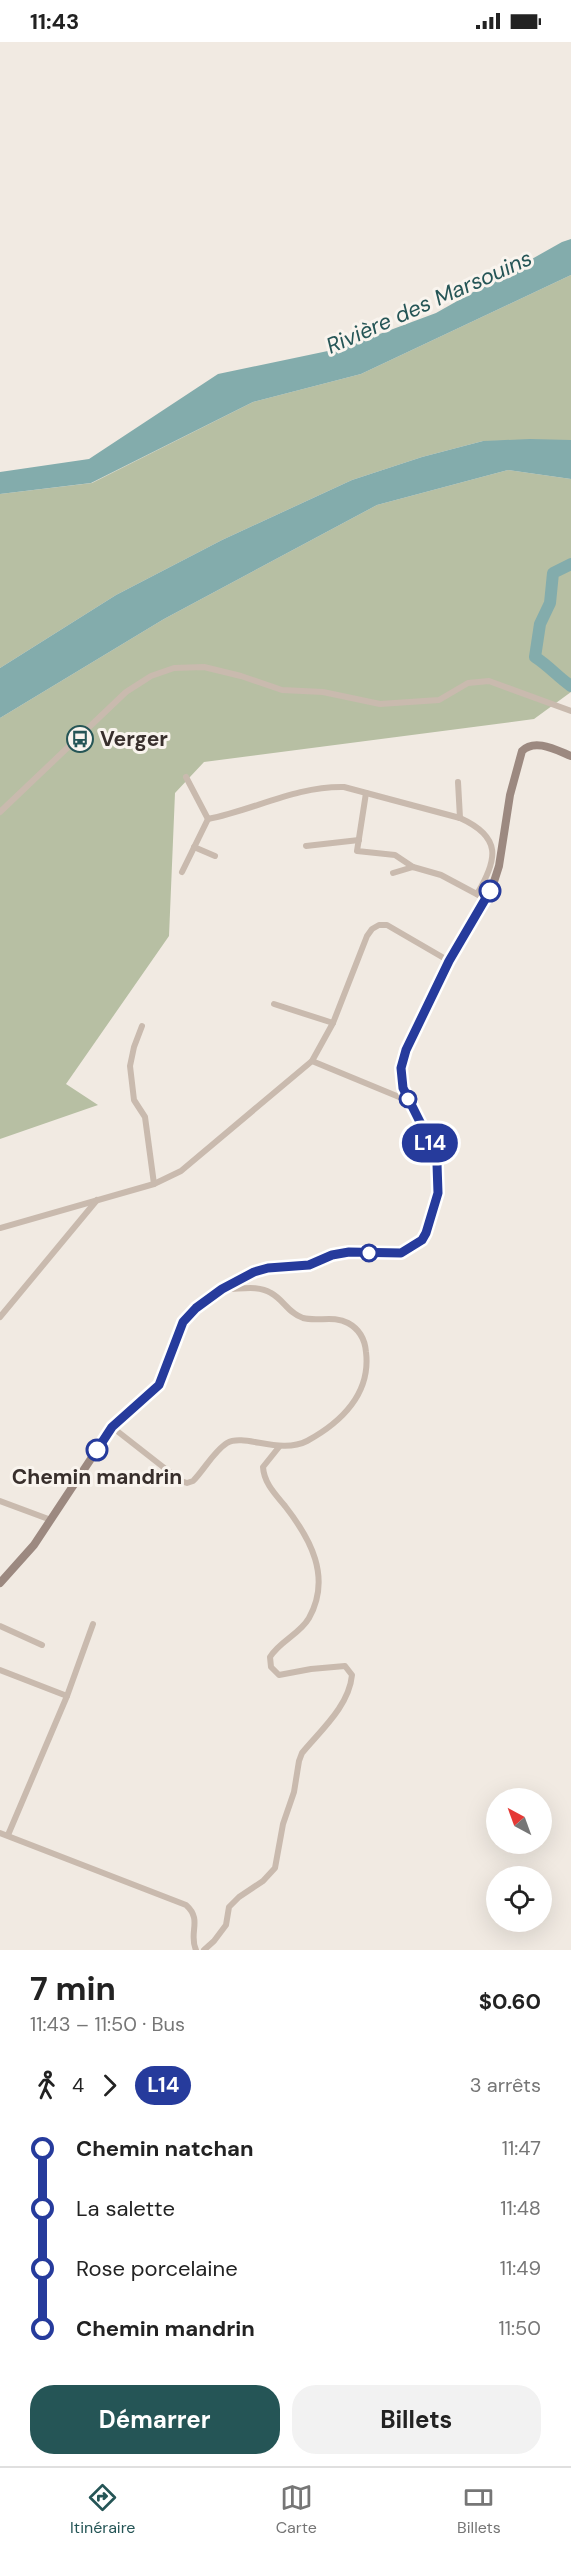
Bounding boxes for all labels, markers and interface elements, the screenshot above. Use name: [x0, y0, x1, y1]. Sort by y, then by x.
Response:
text: 11:43: [30, 7, 79, 36]
water label: Rivière des Marsouins: [321, 243, 537, 361]
bus stop icon: Verger: [65, 724, 95, 754]
place label: Verger: [100, 725, 168, 753]
unlabelled marker: [479, 880, 501, 902]
unlabelled marker: [399, 1090, 417, 1108]
line badge: L14: [396, 1124, 464, 1162]
text: L14: [414, 1129, 446, 1157]
unlabelled marker: [360, 1244, 378, 1262]
marker: Chemin mandrin: [86, 1439, 108, 1461]
place label: Chemin mandrin: [12, 1463, 182, 1491]
north arrow: [486, 1788, 552, 1854]
map controls: [486, 1788, 552, 1932]
button: locate: [486, 1866, 552, 1932]
text: 7 min: [30, 1967, 116, 2010]
text: $0.60: [479, 1987, 541, 2016]
text: 11:43 – 11:50 · Bus: [30, 2011, 185, 2037]
icon: walk: [30, 2069, 63, 2102]
icon: forward: [93, 2069, 126, 2102]
text: L14: [147, 2071, 179, 2099]
text: 4: [72, 2072, 84, 2098]
text: 3 arrêts: [470, 2072, 541, 2098]
text: Chemin natchan: [76, 2134, 254, 2163]
text: 11:47: [502, 2135, 541, 2161]
text: La salette: [76, 2194, 175, 2223]
text: 11:48: [500, 2195, 541, 2221]
text: Rose porcelaine: [76, 2254, 238, 2283]
text: 11:49: [500, 2255, 541, 2281]
text: Chemin mandrin: [76, 2314, 255, 2343]
text: 11:50: [499, 2315, 541, 2341]
button: Démarrer: [30, 2385, 280, 2454]
button: Billets: [292, 2385, 541, 2454]
tab: Itinéraire: [70, 2481, 135, 2538]
tab: Carte: [276, 2481, 317, 2538]
tab: Billets: [457, 2481, 501, 2538]

